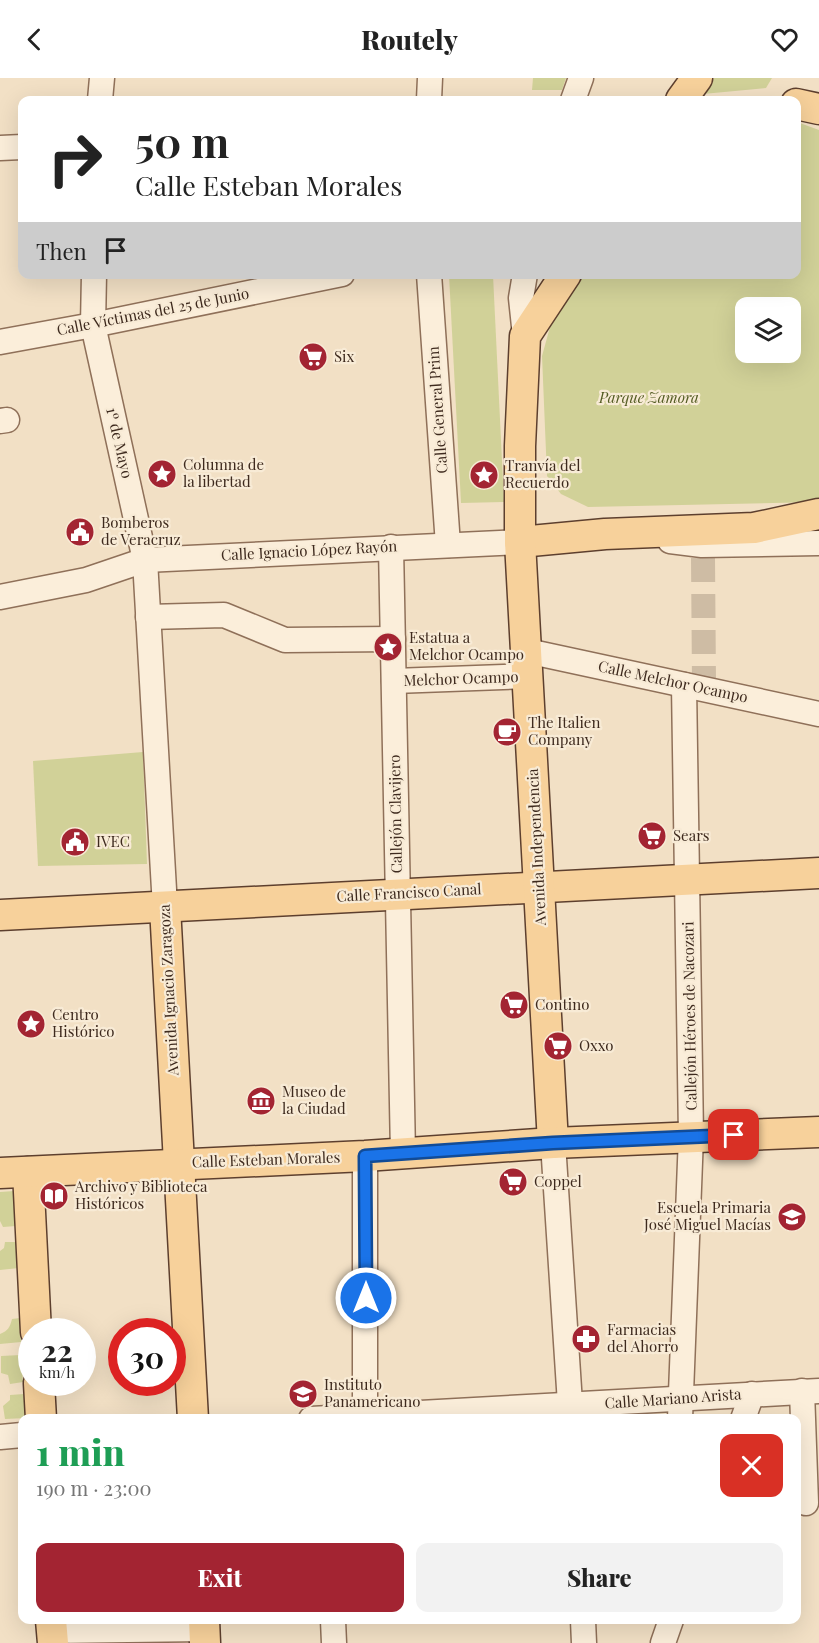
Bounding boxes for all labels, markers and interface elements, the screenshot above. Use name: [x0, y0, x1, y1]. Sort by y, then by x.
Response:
text: Routely: [361, 21, 458, 57]
icon: back: [18, 23, 51, 56]
icon: heart: [768, 23, 801, 56]
text: 50 m: [135, 113, 229, 169]
icon: right: [36, 120, 114, 198]
text: Calle Esteban Morales: [135, 167, 402, 203]
icon: arrive: [99, 234, 132, 267]
text: Then: [36, 236, 87, 266]
street label: Calle Víctimas del 25 de Junio: [55, 283, 251, 339]
map controls: [735, 297, 801, 363]
button: layers: [735, 297, 801, 363]
supermarket icon: Six: [297, 341, 329, 373]
street label: Calle General Prim: [423, 345, 451, 474]
place label: Six: [334, 346, 354, 366]
park label: Parque Zamora: [598, 387, 699, 407]
street label: 1º de Mayo: [102, 405, 138, 480]
place label: Columna de la libertad: [183, 454, 264, 491]
place label: Tranvía del Recuerdo: [505, 455, 581, 492]
place icon: Columna de la libertad: [146, 458, 178, 490]
place icon: Tranvía del Recuerdo: [468, 459, 500, 491]
place label: Bomberos de Veracruz: [101, 512, 181, 549]
public building icon: Bomberos de Veracruz: [64, 516, 96, 548]
street label: Calle Ignacio López Rayón: [220, 535, 398, 565]
place label: Estatua a Melchor Ocampo: [409, 627, 524, 664]
place icon: Estatua a Melchor Ocampo: [372, 631, 404, 663]
street label: Calle Melchor Ocampo: [596, 655, 750, 707]
street label: Melchor Ocampo: [403, 666, 519, 690]
place label: The Italien Company: [528, 712, 600, 749]
cafe icon: The Italien Company: [491, 716, 523, 748]
street label: Callejón Clavijero: [384, 755, 406, 874]
street label: Avenida Independencia: [522, 767, 550, 927]
supermarket icon: Sears: [636, 820, 668, 852]
place label: Sears: [673, 825, 710, 845]
public building icon: IVEC: [59, 826, 91, 858]
place label: IVEC: [96, 831, 130, 851]
street label: Calle Francisco Canal: [336, 878, 482, 906]
street label: Avenida Ignacio Zaragoza: [154, 903, 183, 1077]
street label: Callejón Héroes de Nacozari: [677, 921, 701, 1111]
supermarket icon: Contino: [498, 989, 530, 1021]
place label: Contino: [535, 994, 589, 1014]
place label: Centro Histórico: [52, 1004, 115, 1041]
place icon: Centro Histórico: [15, 1008, 47, 1040]
supermarket icon: Oxxo: [542, 1030, 574, 1062]
place label: Oxxo: [579, 1035, 613, 1055]
place label: Museo de la Ciudad: [282, 1081, 346, 1118]
museum icon: Museo de la Ciudad: [245, 1085, 277, 1117]
pin: [708, 1109, 759, 1160]
icon: arrive: [717, 1118, 750, 1151]
street label: Calle Esteban Morales: [191, 1146, 341, 1172]
supermarket icon: Coppel: [497, 1166, 529, 1198]
place label: Coppel: [534, 1171, 582, 1191]
place label: Archivo y Biblioteca Históricos: [74, 1176, 208, 1213]
library icon: Archivo y Biblioteca Históricos: [38, 1180, 70, 1212]
place label: Escuela Primaria José Miguel Macías: [643, 1197, 772, 1234]
school or university icon: Escuela Primaria José Miguel Macías: [776, 1201, 808, 1233]
position arrow: [334, 1266, 398, 1330]
speed limit sign: 30: [108, 1318, 186, 1396]
place label: Farmacias del Ahorro: [607, 1319, 679, 1356]
pharmacy icon: Farmacias del Ahorro: [570, 1323, 602, 1355]
text: 22: [41, 1330, 73, 1370]
text: km/h: [39, 1362, 75, 1382]
place label: Instituto Panamericano: [324, 1374, 420, 1411]
school or university icon: Instituto Panamericano: [287, 1378, 319, 1410]
street label: Calle Mariano Arista: [604, 1383, 742, 1413]
text: 1 min: [36, 1427, 125, 1475]
button: close: [720, 1434, 783, 1497]
text: 190 m · 23:00: [36, 1474, 151, 1501]
button: Exit: [36, 1543, 404, 1612]
button: Share: [416, 1543, 783, 1612]

